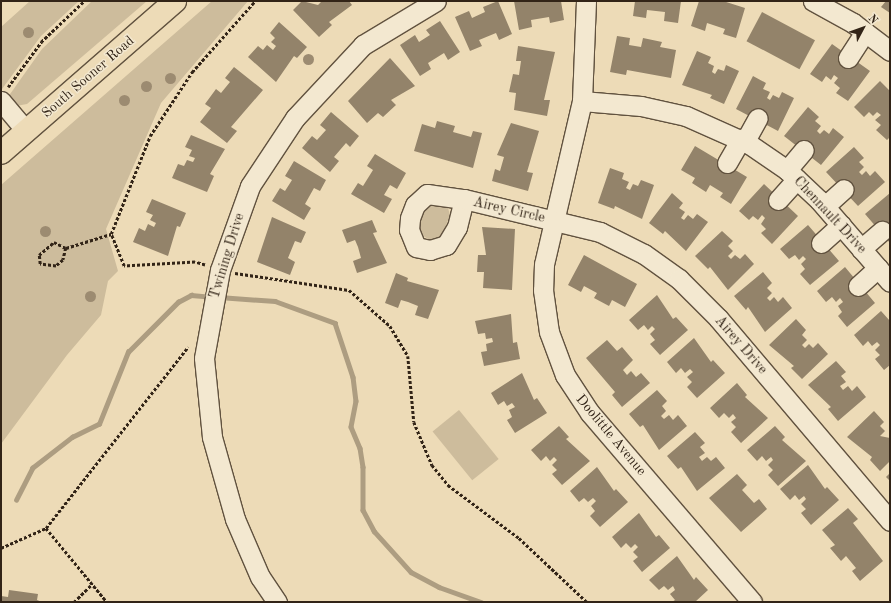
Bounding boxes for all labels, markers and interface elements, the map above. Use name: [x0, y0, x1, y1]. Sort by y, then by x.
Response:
north arrow: [843, 8, 883, 48]
text: N: [866, 13, 879, 27]
street label: South Sooner Road: [38, 32, 138, 122]
street label: Chennault Drive: [790, 173, 870, 257]
street label: Airey Circle: [471, 194, 547, 226]
street label: Twining Drive: [206, 211, 248, 301]
street label: Airey Drive: [711, 312, 771, 378]
street label: Doolittle Avenue: [572, 391, 650, 479]

